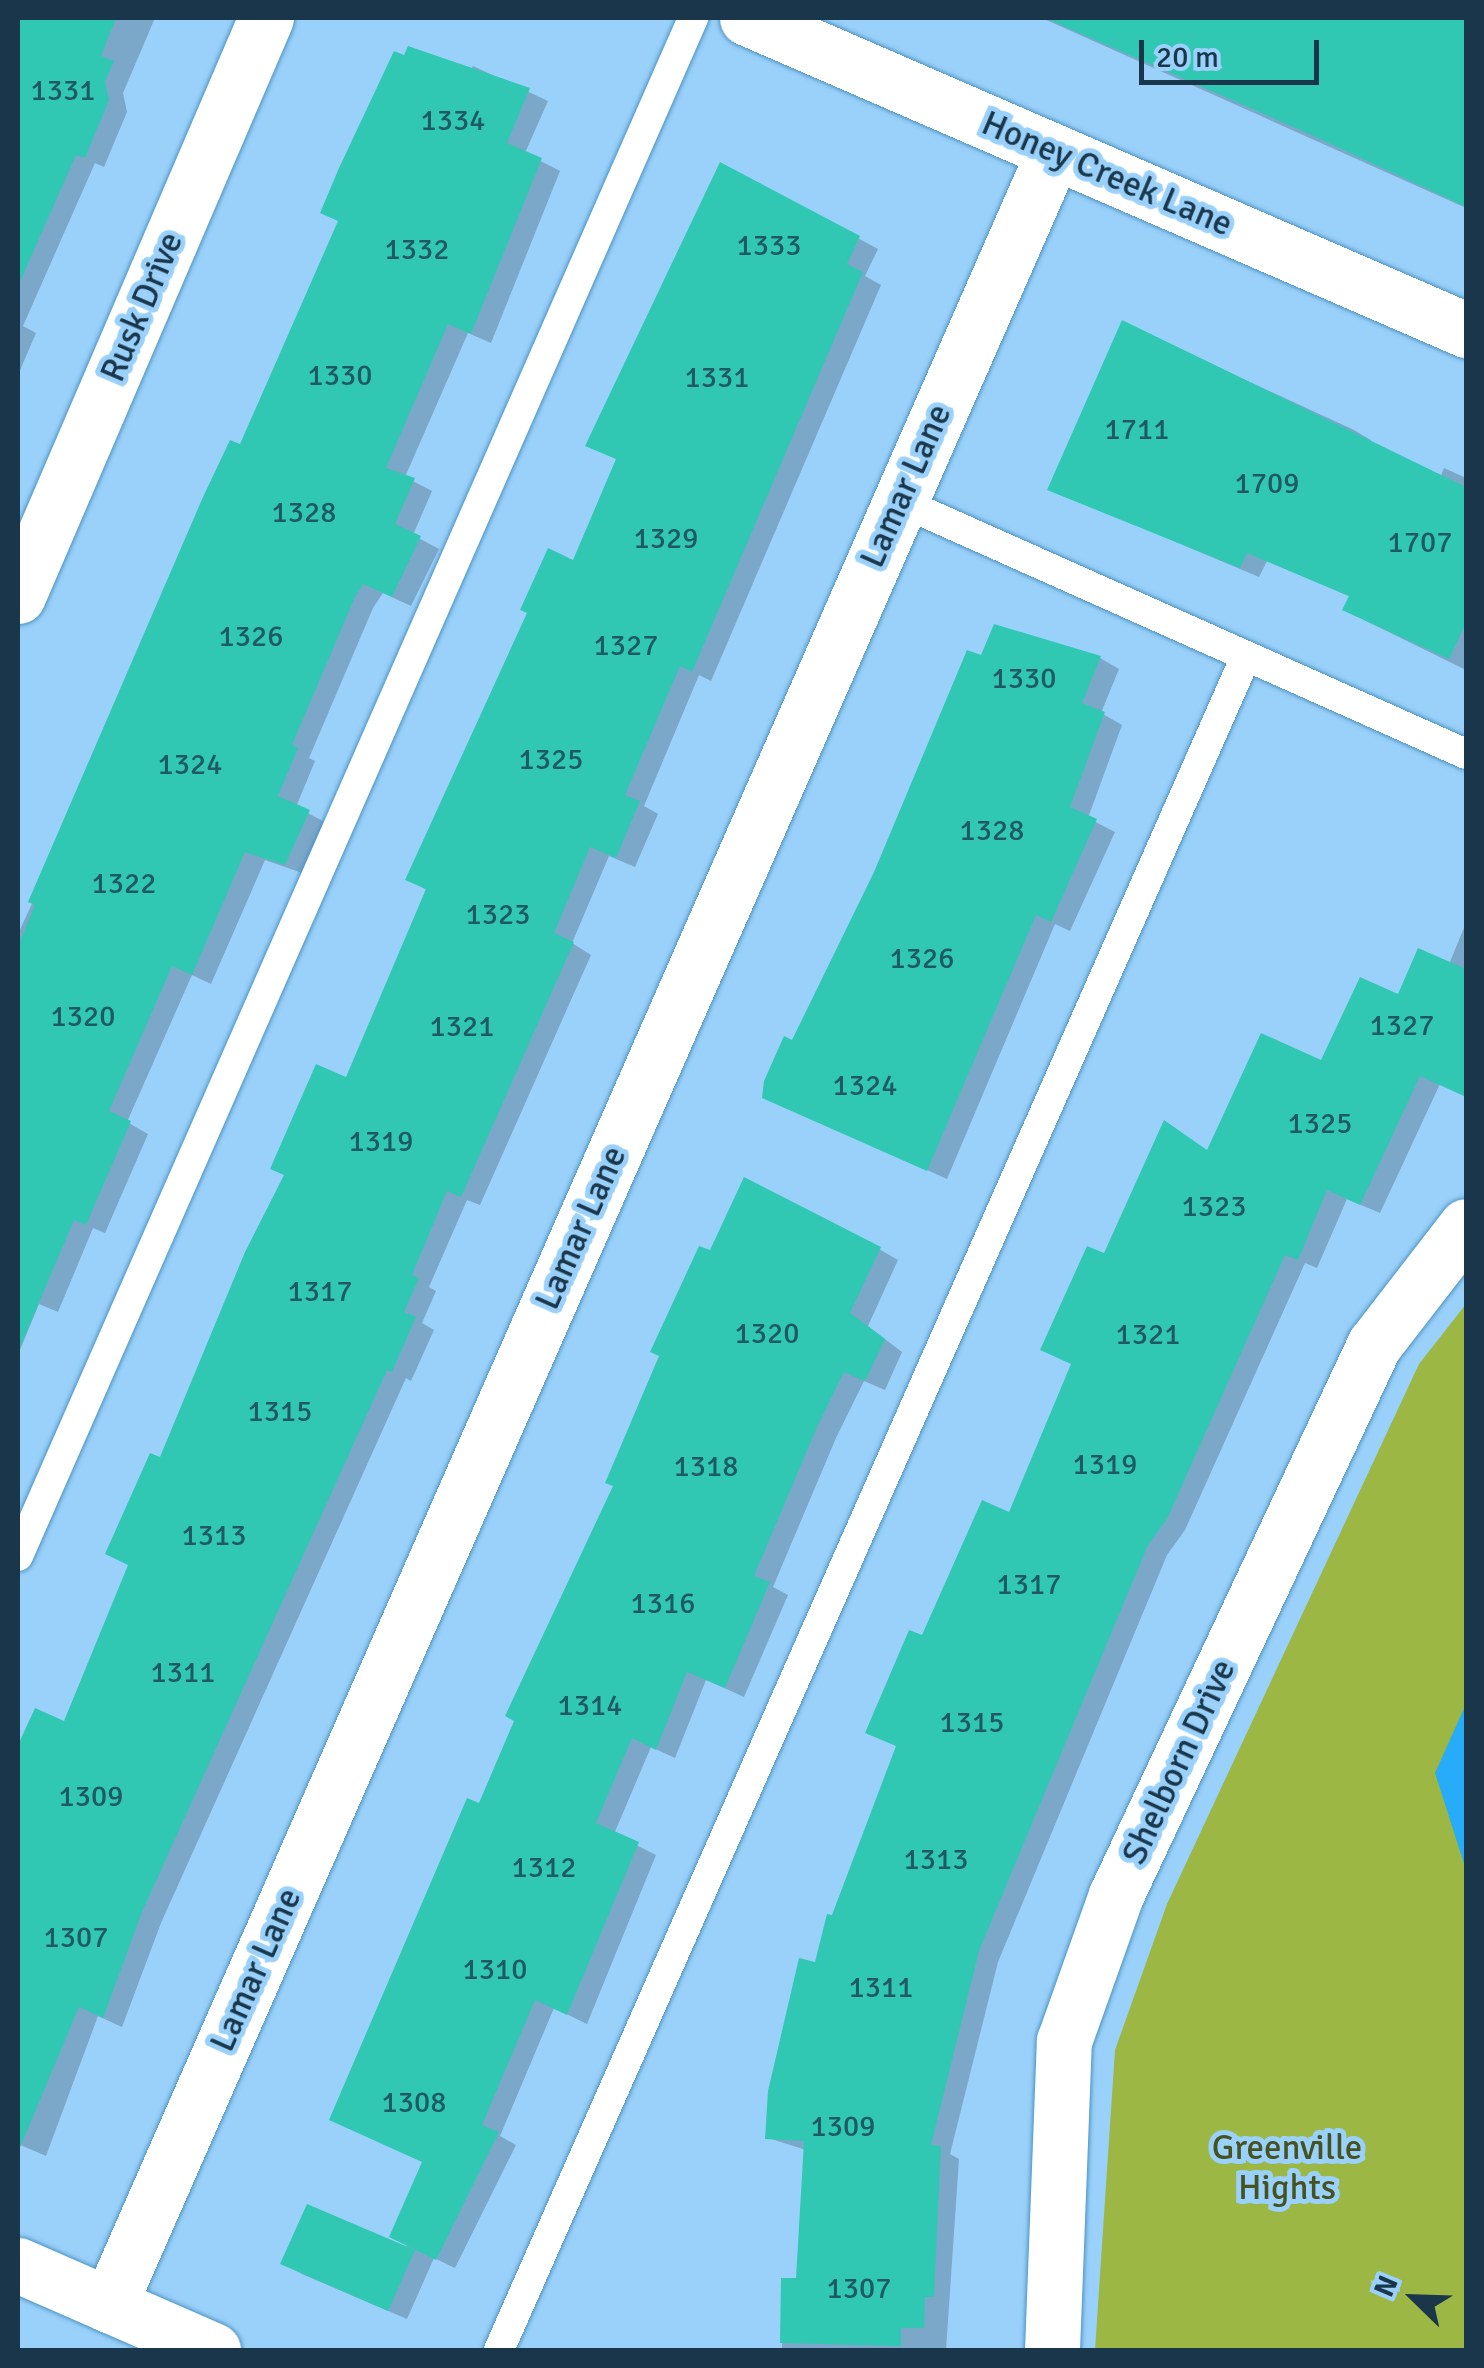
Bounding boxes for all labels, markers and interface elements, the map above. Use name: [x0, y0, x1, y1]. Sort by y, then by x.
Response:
scale bar: [1144, 20, 1324, 82]
text: 20 m: [1156, 39, 1219, 76]
house number: 1331: [31, 73, 95, 109]
street label: Honey Creek Lane: [975, 102, 1239, 246]
house number: 1334: [421, 103, 485, 139]
street label: Rusk Drive: [92, 226, 192, 388]
house number: 1333: [737, 228, 801, 264]
house number: 1332: [385, 232, 449, 268]
house number: 1330: [308, 358, 372, 394]
house number: 1331: [685, 360, 749, 396]
street label: Lamar Lane: [851, 398, 961, 574]
house number: 1711: [1105, 412, 1169, 448]
house number: 1709: [1235, 466, 1299, 502]
house number: 1328: [272, 495, 336, 531]
house number: 1329: [634, 521, 698, 557]
house number: 1707: [1388, 525, 1452, 561]
house number: 1326: [219, 619, 283, 655]
house number: 1327: [594, 628, 658, 664]
house number: 1330: [992, 661, 1056, 697]
house number: 1325: [519, 742, 583, 778]
house number: 1324: [158, 747, 222, 783]
house number: 1328: [960, 813, 1024, 849]
house number: 1322: [92, 866, 156, 902]
house number: 1323: [466, 897, 530, 933]
house number: 1326: [890, 941, 954, 977]
house number: 1320: [51, 999, 115, 1035]
house number: 1327: [1370, 1008, 1434, 1044]
house number: 1321: [430, 1009, 494, 1045]
house number: 1324: [833, 1068, 897, 1104]
house number: 1325: [1288, 1106, 1352, 1142]
house number: 1319: [349, 1124, 413, 1160]
street label: Lamar Lane: [526, 1140, 636, 1316]
house number: 1323: [1182, 1189, 1246, 1225]
house number: 1317: [288, 1274, 352, 1310]
house number: 1320: [735, 1316, 799, 1352]
house number: 1321: [1116, 1317, 1180, 1353]
house number: 1315: [248, 1394, 312, 1430]
house number: 1319: [1073, 1447, 1137, 1483]
house number: 1318: [674, 1449, 738, 1485]
house number: 1313: [182, 1518, 246, 1554]
house number: 1317: [997, 1567, 1061, 1603]
house number: 1316: [631, 1586, 695, 1622]
street label: Shelborn Drive: [1113, 1653, 1245, 1871]
house number: 1311: [151, 1655, 215, 1691]
house number: 1314: [558, 1688, 622, 1724]
house number: 1315: [940, 1705, 1004, 1741]
house number: 1309: [59, 1779, 123, 1815]
house number: 1313: [904, 1842, 968, 1878]
house number: 1312: [512, 1850, 576, 1886]
street label: Lamar Lane: [201, 1882, 311, 2058]
house number: 1307: [44, 1920, 108, 1956]
house number: 1310: [463, 1952, 527, 1988]
house number: 1311: [849, 1970, 913, 2006]
house number: 1308: [382, 2085, 446, 2121]
house number: 1309: [811, 2109, 875, 2145]
park label: Greenville Hights: [1212, 2127, 1362, 2209]
north arrow: [1364, 2248, 1464, 2348]
house number: 1307: [827, 2271, 891, 2307]
text: N: [1367, 2271, 1406, 2302]

